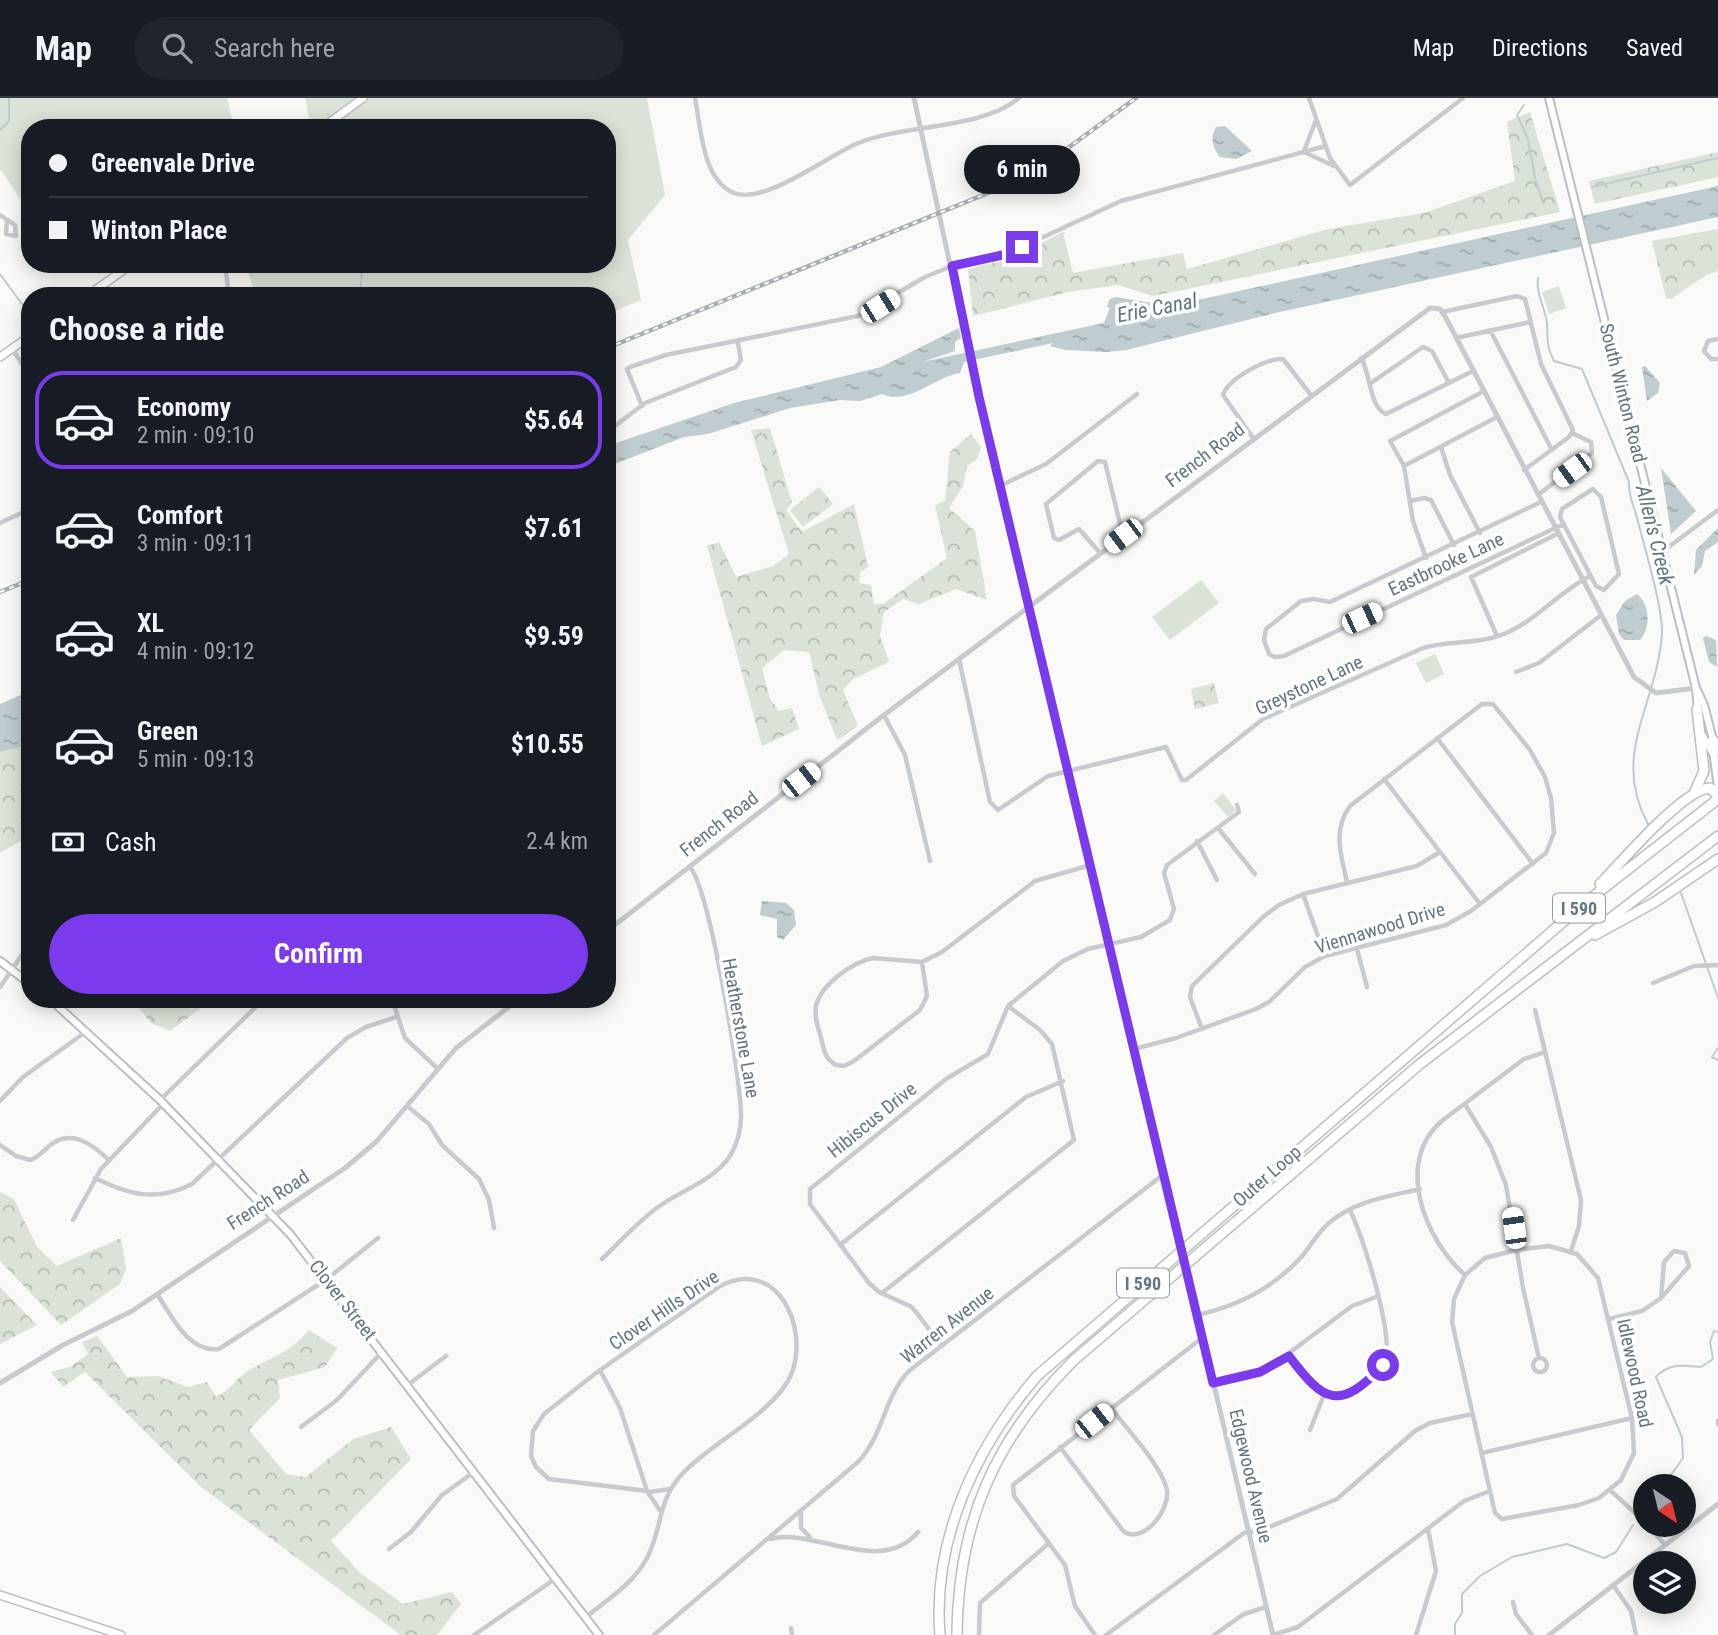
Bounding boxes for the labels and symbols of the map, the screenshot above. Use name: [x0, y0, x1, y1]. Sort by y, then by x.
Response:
callout: 6 min: [964, 145, 1080, 194]
route end: [1006, 231, 1038, 263]
car: [857, 286, 904, 326]
water label: Erie Canal: [1115, 288, 1199, 328]
street label: South Winton Road: [1595, 321, 1651, 465]
street label: French Road: [1161, 418, 1249, 492]
car: [1549, 449, 1596, 491]
water label: Allen's Creek: [1631, 482, 1679, 588]
car: [1100, 515, 1147, 557]
street label: Eastbrooke Lane: [1385, 527, 1507, 601]
car: [1339, 600, 1386, 636]
street label: Greystone Lane: [1252, 650, 1366, 720]
car: [778, 759, 825, 801]
street label: French Road: [675, 786, 763, 862]
road number: I 590: [1553, 894, 1605, 922]
street label: Viennawood Drive: [1312, 897, 1448, 959]
street label: Heatherstone Lane: [717, 956, 765, 1100]
street label: Hibiscus Drive: [823, 1077, 921, 1163]
street label: Outer Loop: [1228, 1140, 1306, 1212]
street label: French Road: [223, 1165, 313, 1235]
car: [1501, 1206, 1528, 1250]
street label: Clover Street: [304, 1255, 382, 1345]
street label: Clover Hills Drive: [605, 1265, 723, 1355]
road number: I 590: [1117, 1268, 1169, 1298]
street label: Warren Avenue: [896, 1281, 998, 1368]
street label: Idlewood Road: [1612, 1316, 1658, 1430]
route start: [1367, 1349, 1399, 1381]
car: [1071, 1400, 1118, 1442]
street label: Edgewood Avenue: [1224, 1407, 1278, 1545]
north arrow: [1633, 1474, 1696, 1536]

